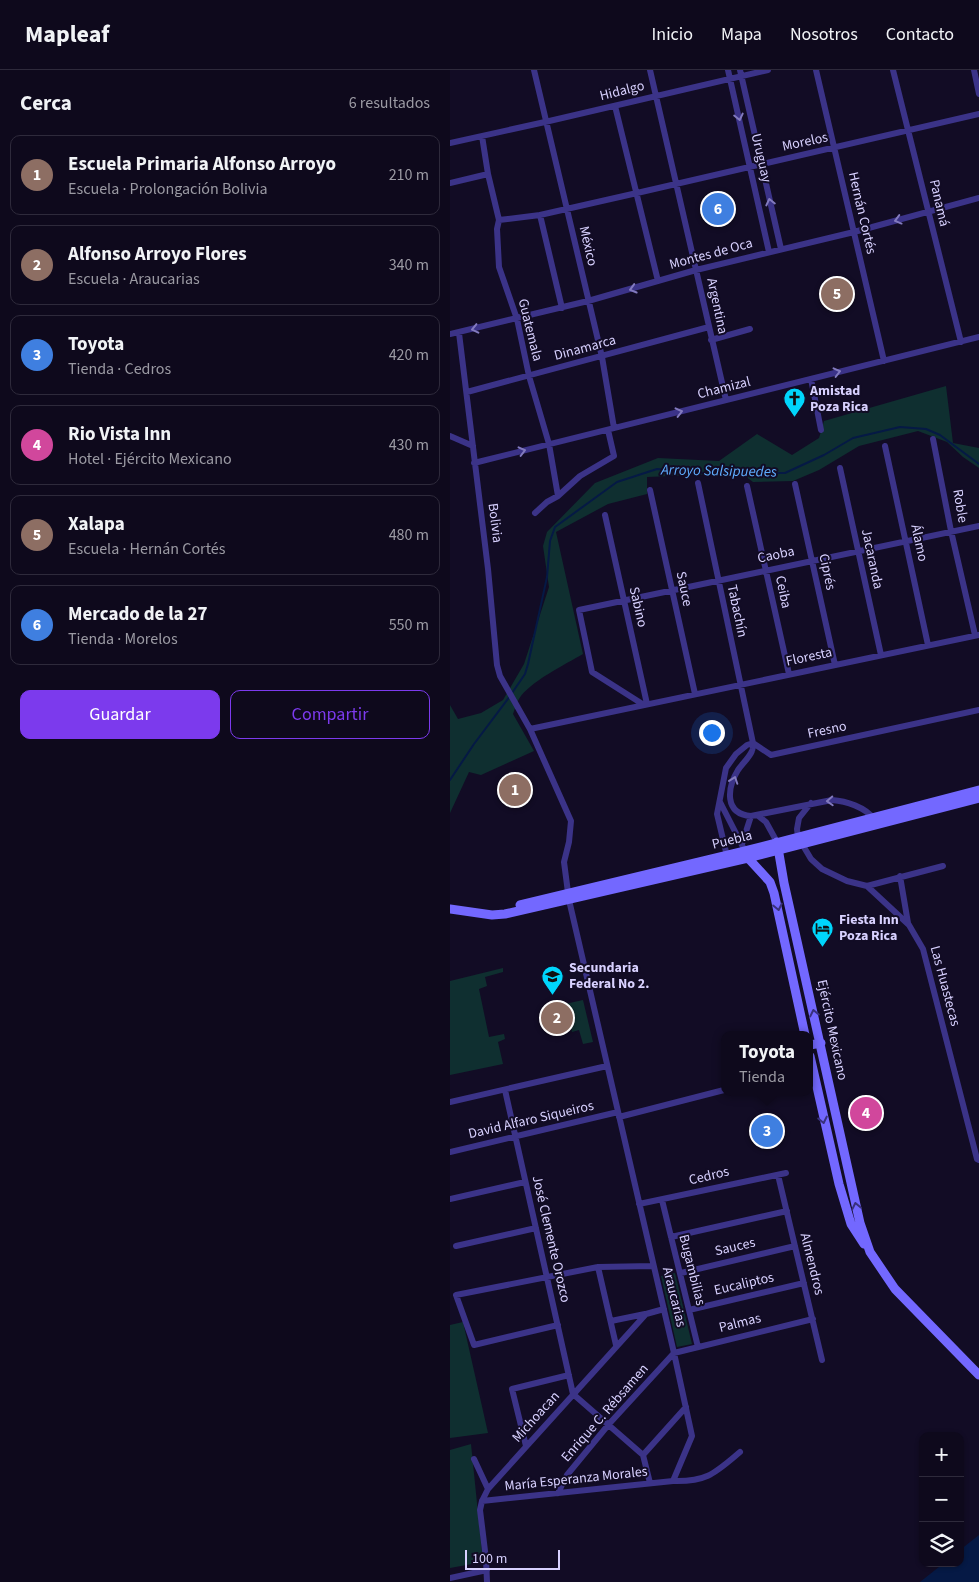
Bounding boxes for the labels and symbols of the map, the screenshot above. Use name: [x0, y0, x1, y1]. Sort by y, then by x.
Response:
street label: Hidalgo: [598, 76, 646, 106]
one-way arrow: [733, 113, 744, 122]
street label: Morelos: [780, 127, 830, 157]
street label: Uruguay: [746, 131, 776, 185]
street label: Hernán Cortés: [843, 170, 881, 256]
street label: Panamá: [924, 177, 954, 229]
pin: 6: [702, 190, 734, 228]
one-way arrow: [765, 197, 776, 206]
one-way arrow: [894, 214, 903, 225]
street label: México: [574, 224, 602, 268]
street label: Montes de Oca: [667, 233, 755, 275]
pin: 5: [821, 275, 853, 313]
street label: Argentina: [701, 276, 733, 336]
one-way arrow: [629, 283, 637, 293]
street label: Guatemala: [513, 297, 547, 363]
one-way arrow: [471, 323, 480, 334]
street label: Dinamarca: [552, 330, 618, 366]
one-way arrow: [833, 368, 841, 378]
street label: Chamizal: [695, 372, 753, 404]
place label: Amistad Poza Rica: [809, 381, 868, 417]
church icon: Amistad Poza Rica: [782, 387, 806, 418]
one-way arrow: [675, 407, 684, 418]
one-way arrow: [517, 446, 526, 457]
water label: Arroyo Salsipuedes: [660, 459, 777, 483]
street label: Roble: [947, 488, 973, 524]
street label: Bolivia: [483, 502, 507, 544]
street label: Álamo: [905, 523, 933, 563]
street label: Jacaranda: [856, 527, 888, 591]
street label: Caoba: [756, 541, 796, 569]
street label: Ciprés: [813, 552, 841, 592]
street label: Sauce: [671, 570, 697, 608]
street label: Ceiba: [770, 574, 796, 610]
street label: Tabachín: [722, 583, 752, 639]
street label: Sabino: [624, 585, 652, 629]
street label: Floresta: [784, 642, 834, 672]
street label: Fresno: [806, 716, 848, 744]
your location: [699, 720, 725, 746]
pin: 1: [499, 771, 531, 809]
one-way arrow: [728, 776, 738, 785]
one-way arrow: [825, 795, 833, 806]
street label: Puebla: [710, 825, 754, 855]
one-way arrow: [772, 902, 782, 911]
place label: Fiesta Inn Poza Rica: [839, 910, 899, 946]
hotel icon: Fiesta Inn Poza Rica: [811, 916, 835, 947]
street label: Las Huastecas: [925, 944, 965, 1029]
place label: Secundaria Federal No 2.: [569, 958, 649, 994]
school or university icon: Secundaria Federal No 2.: [541, 964, 565, 995]
street label: Ejército Mexicano: [812, 978, 852, 1082]
pin: 2: [541, 999, 573, 1037]
one-way arrow: [809, 1008, 820, 1017]
pin: 4: [850, 1094, 882, 1132]
street label: David Alfaro Siqueiros: [466, 1096, 596, 1144]
pin: 3: [751, 1112, 783, 1150]
one-way arrow: [817, 1116, 828, 1125]
street label: Cedros: [687, 1162, 731, 1190]
street label: José Clemente Orozco: [527, 1173, 575, 1305]
one-way arrow: [852, 1201, 862, 1210]
street label: Almendros: [795, 1231, 829, 1297]
street label: Bugambilias: [674, 1232, 710, 1308]
street label: Sauces: [713, 1233, 757, 1261]
street label: Araucarias: [657, 1265, 691, 1329]
street label: Eucaliptos: [712, 1267, 776, 1301]
street label: Palmas: [717, 1308, 763, 1338]
street label: Enrique C. Rébsamen: [557, 1360, 653, 1466]
street label: Michoacan: [507, 1387, 565, 1447]
street label: María Esperanza Morales: [503, 1462, 649, 1496]
scale bar: [465, 1547, 560, 1570]

